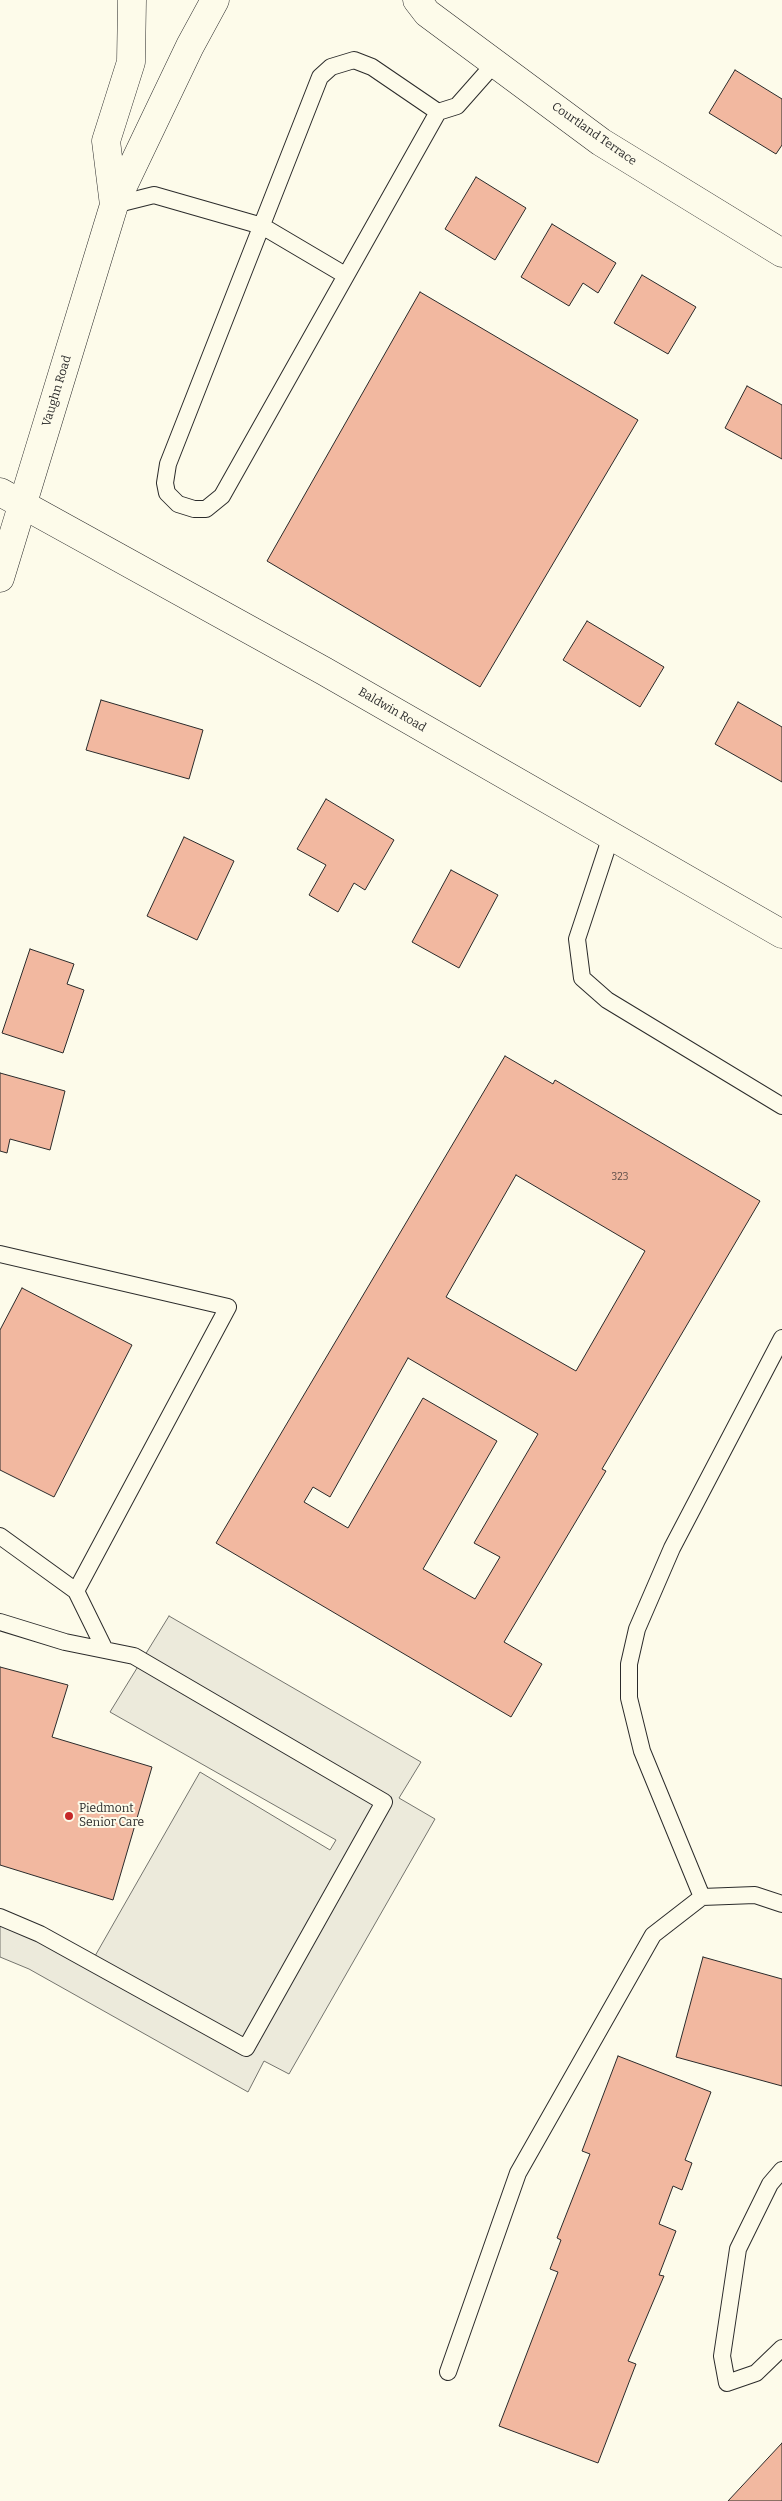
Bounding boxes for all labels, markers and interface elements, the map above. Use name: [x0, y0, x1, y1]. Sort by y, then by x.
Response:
street label: Courtland Terrace: [549, 99, 639, 169]
street label: Vaughn Road: [39, 354, 75, 428]
street label: Baldwin Road: [356, 685, 428, 735]
house number: 323: [612, 1171, 628, 1183]
place label: Piedmont Senior Care: [79, 1802, 144, 1830]
marker: Piedmont Senior Care: [63, 1810, 75, 1822]

